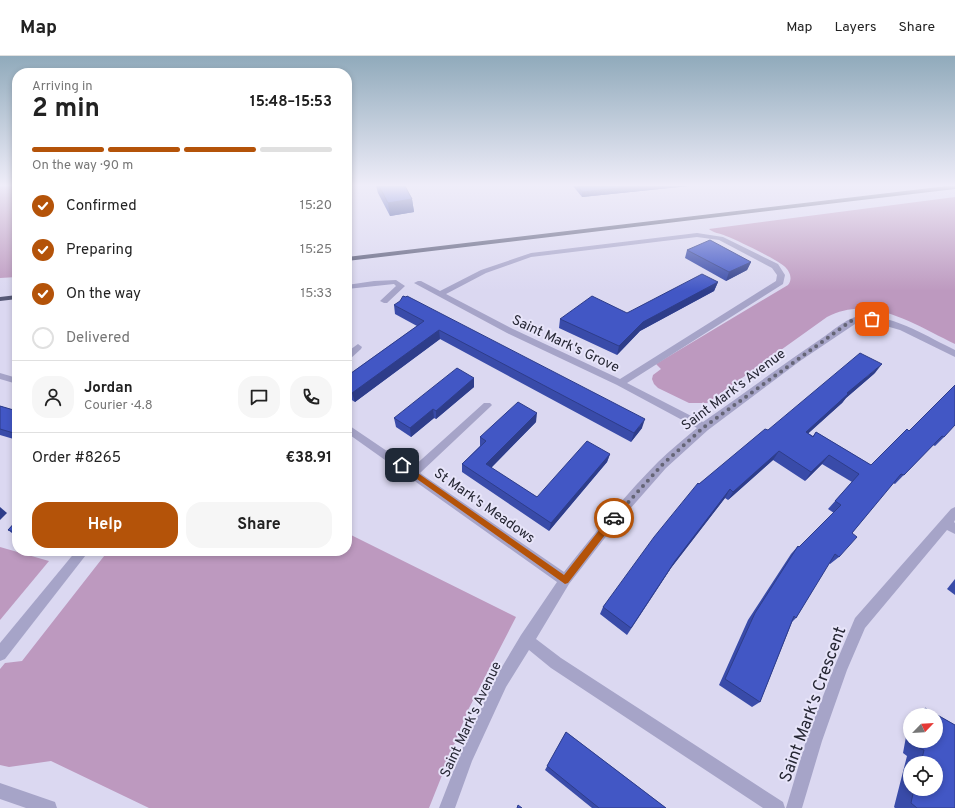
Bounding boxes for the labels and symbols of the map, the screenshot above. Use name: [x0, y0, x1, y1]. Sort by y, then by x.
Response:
pin: [855, 302, 889, 336]
street label: Saint Mark's Grove: [509, 312, 622, 377]
street label: Saint Mark's Avenue: [679, 346, 789, 435]
pin: [385, 448, 419, 482]
street label: St Mark's Meadows: [430, 465, 538, 547]
courier: [594, 498, 634, 538]
street label: Saint Mark's Crescent: [775, 624, 852, 786]
street label: Saint Mark's Avenue: [437, 659, 506, 780]
north arrow: [903, 708, 943, 748]

